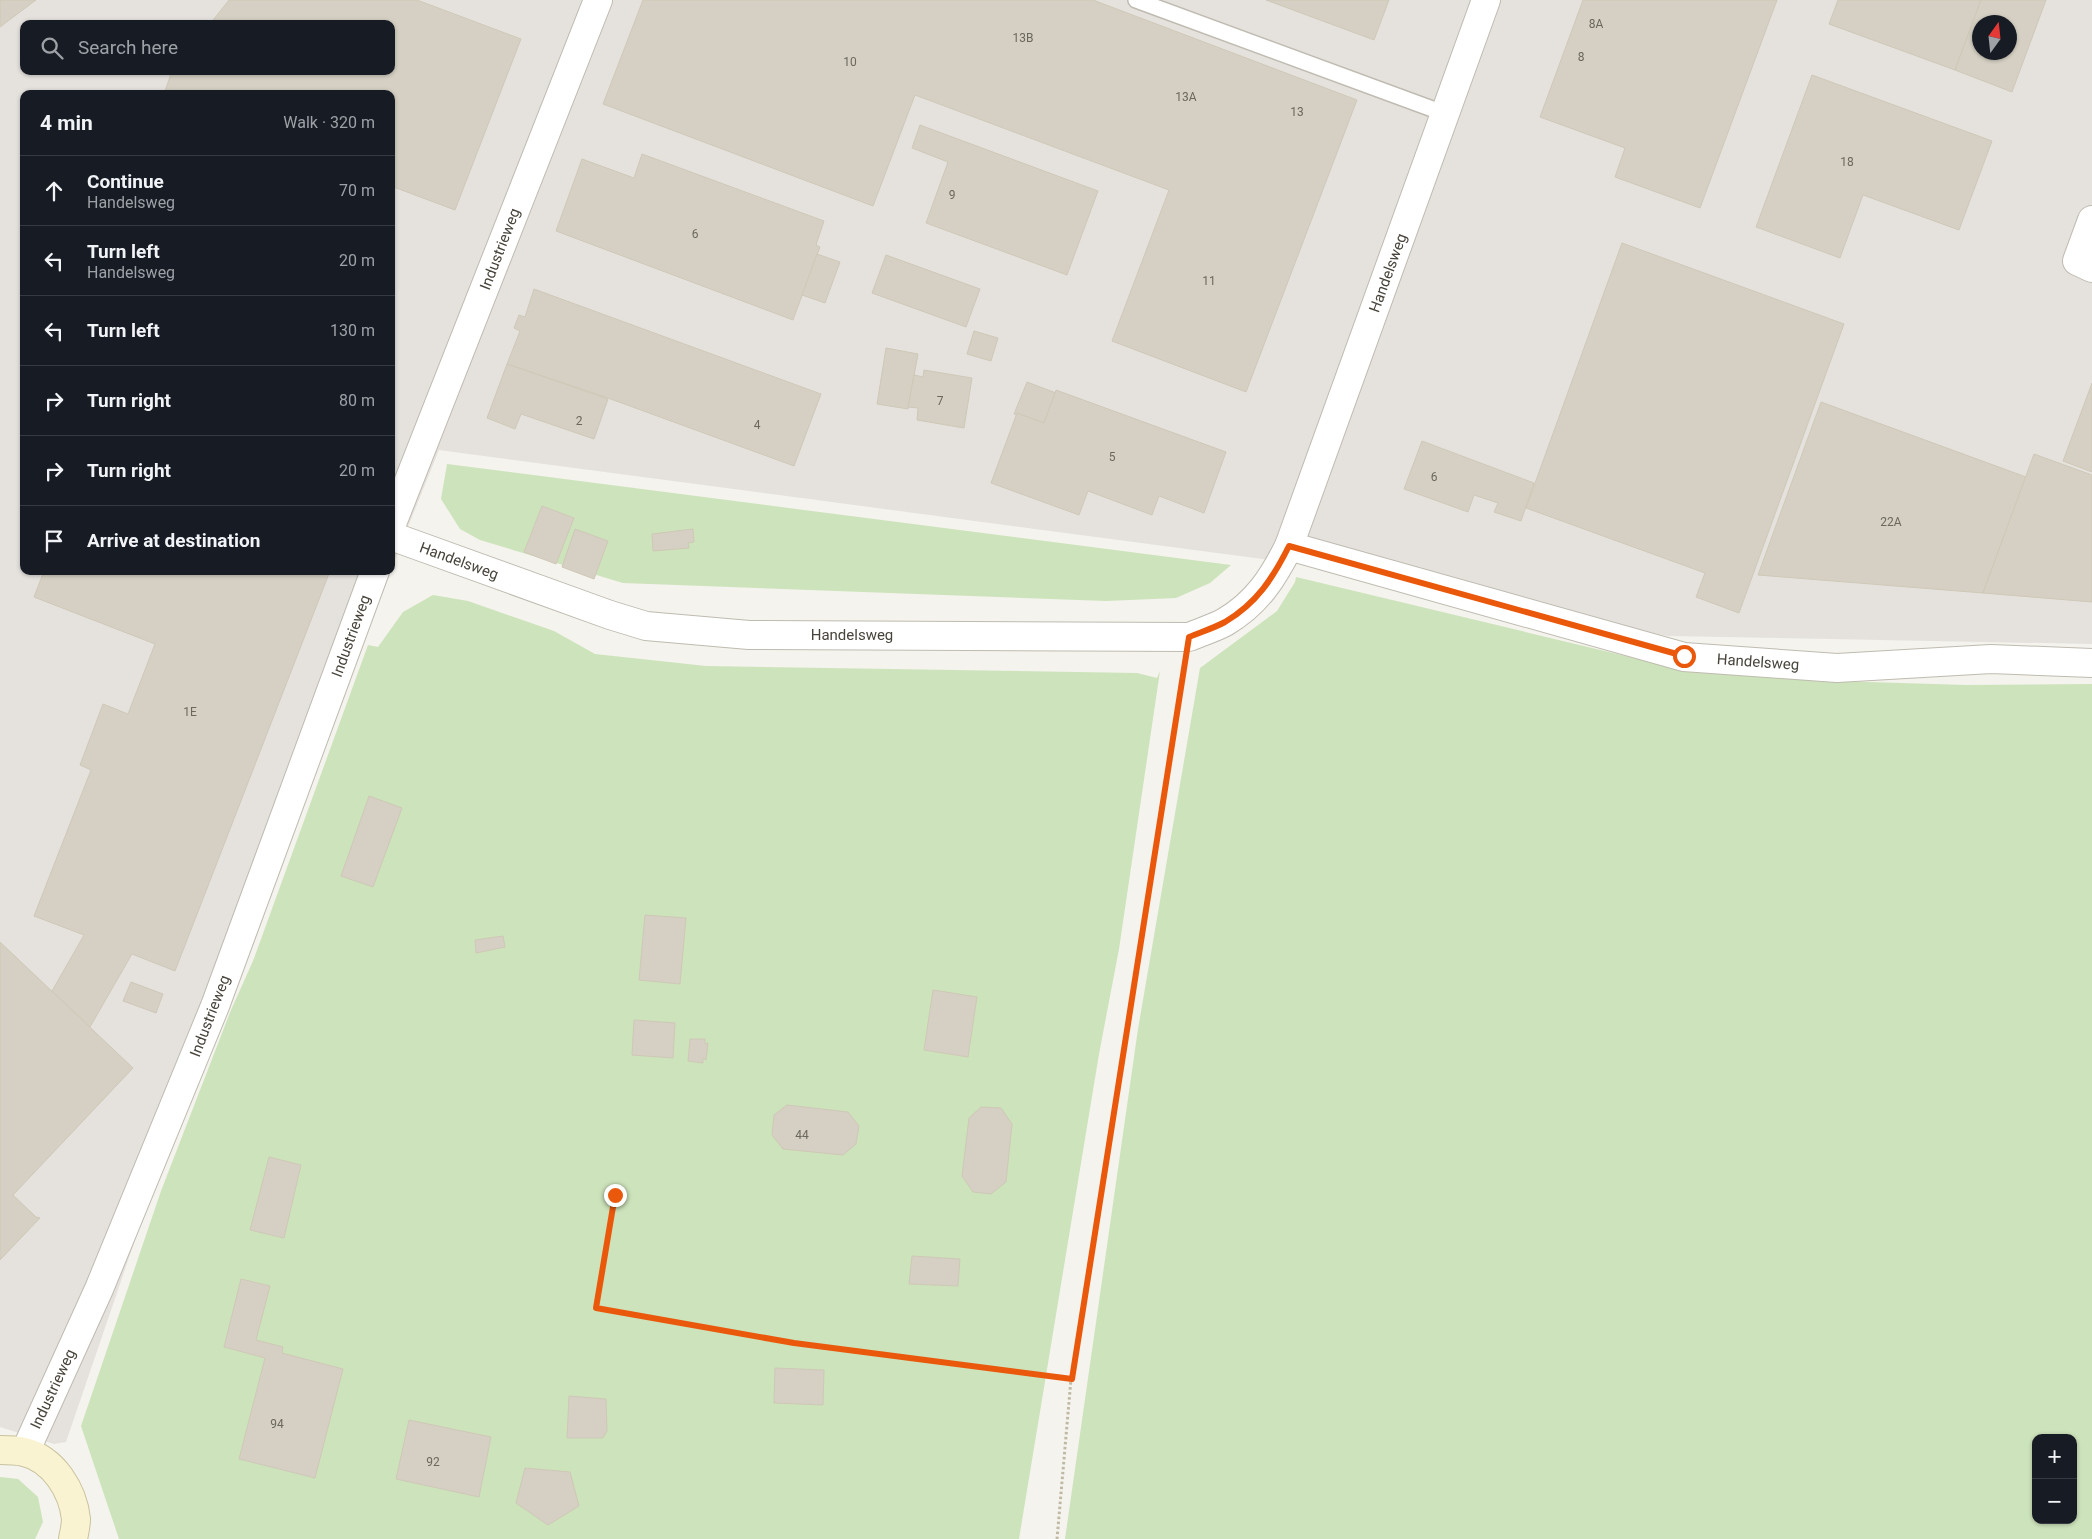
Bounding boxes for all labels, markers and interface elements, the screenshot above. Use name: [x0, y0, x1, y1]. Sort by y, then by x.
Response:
north arrow: [1972, 15, 2017, 60]
house number: 8A: [1589, 17, 1603, 31]
search box: [20, 20, 395, 75]
house number: 13B: [1013, 31, 1033, 45]
icon: search: [38, 34, 66, 62]
text: Search here: [78, 36, 178, 59]
house number: 8: [1578, 50, 1585, 64]
house number: 10: [843, 55, 857, 69]
house number: 13A: [1175, 90, 1197, 104]
house number: 13: [1290, 105, 1304, 119]
text: 4 min: [40, 111, 93, 135]
text: Walk · 320 m: [283, 113, 375, 132]
house number: 18: [1840, 155, 1854, 169]
text: Continue: [87, 170, 164, 193]
icon: ahead: [40, 177, 68, 205]
text: 70 m: [339, 181, 375, 200]
house number: 9: [949, 188, 955, 202]
text: Handelsweg: [87, 193, 175, 212]
street label: Industrieweg: [476, 206, 524, 292]
house number: 6: [692, 227, 699, 241]
street label: Handelsweg: [1365, 231, 1411, 315]
text: Turn left: [87, 240, 160, 263]
icon: left: [40, 247, 68, 275]
text: 20 m: [339, 251, 375, 270]
text: Handelsweg: [87, 263, 175, 282]
house number: 11: [1202, 274, 1216, 288]
icon: left: [40, 317, 68, 345]
text: Turn left: [87, 319, 160, 342]
text: 130 m: [330, 321, 375, 340]
icon: right: [40, 387, 68, 415]
text: Turn right: [87, 389, 171, 412]
text: 80 m: [339, 391, 375, 410]
house number: 7: [937, 394, 944, 408]
house number: 2: [576, 414, 583, 428]
house number: 4: [754, 418, 761, 432]
house number: 5: [1109, 450, 1116, 464]
icon: right: [40, 457, 68, 485]
text: Turn right: [87, 459, 171, 482]
text: 20 m: [339, 461, 375, 480]
house number: 6: [1431, 470, 1438, 484]
house number: 22A: [1880, 515, 1902, 529]
icon: arrive: [40, 527, 68, 555]
text: Arrive at destination: [87, 529, 260, 552]
street label: Handelsweg: [417, 538, 501, 584]
street label: Industrieweg: [328, 592, 374, 680]
street label: Handelsweg: [811, 626, 893, 644]
route start: [1673, 645, 1696, 668]
street label: Handelsweg: [1716, 650, 1800, 674]
house number: 1E: [183, 705, 197, 719]
street label: Industrieweg: [186, 973, 234, 1059]
house number: 44: [795, 1128, 809, 1142]
route end: [604, 1184, 627, 1207]
street label: Industrieweg: [27, 1346, 79, 1432]
house number: 94: [270, 1417, 284, 1431]
map controls: [2032, 1434, 2077, 1524]
button: +: [2032, 1434, 2077, 1479]
house number: 92: [426, 1455, 440, 1469]
button: −: [2032, 1479, 2077, 1524]

